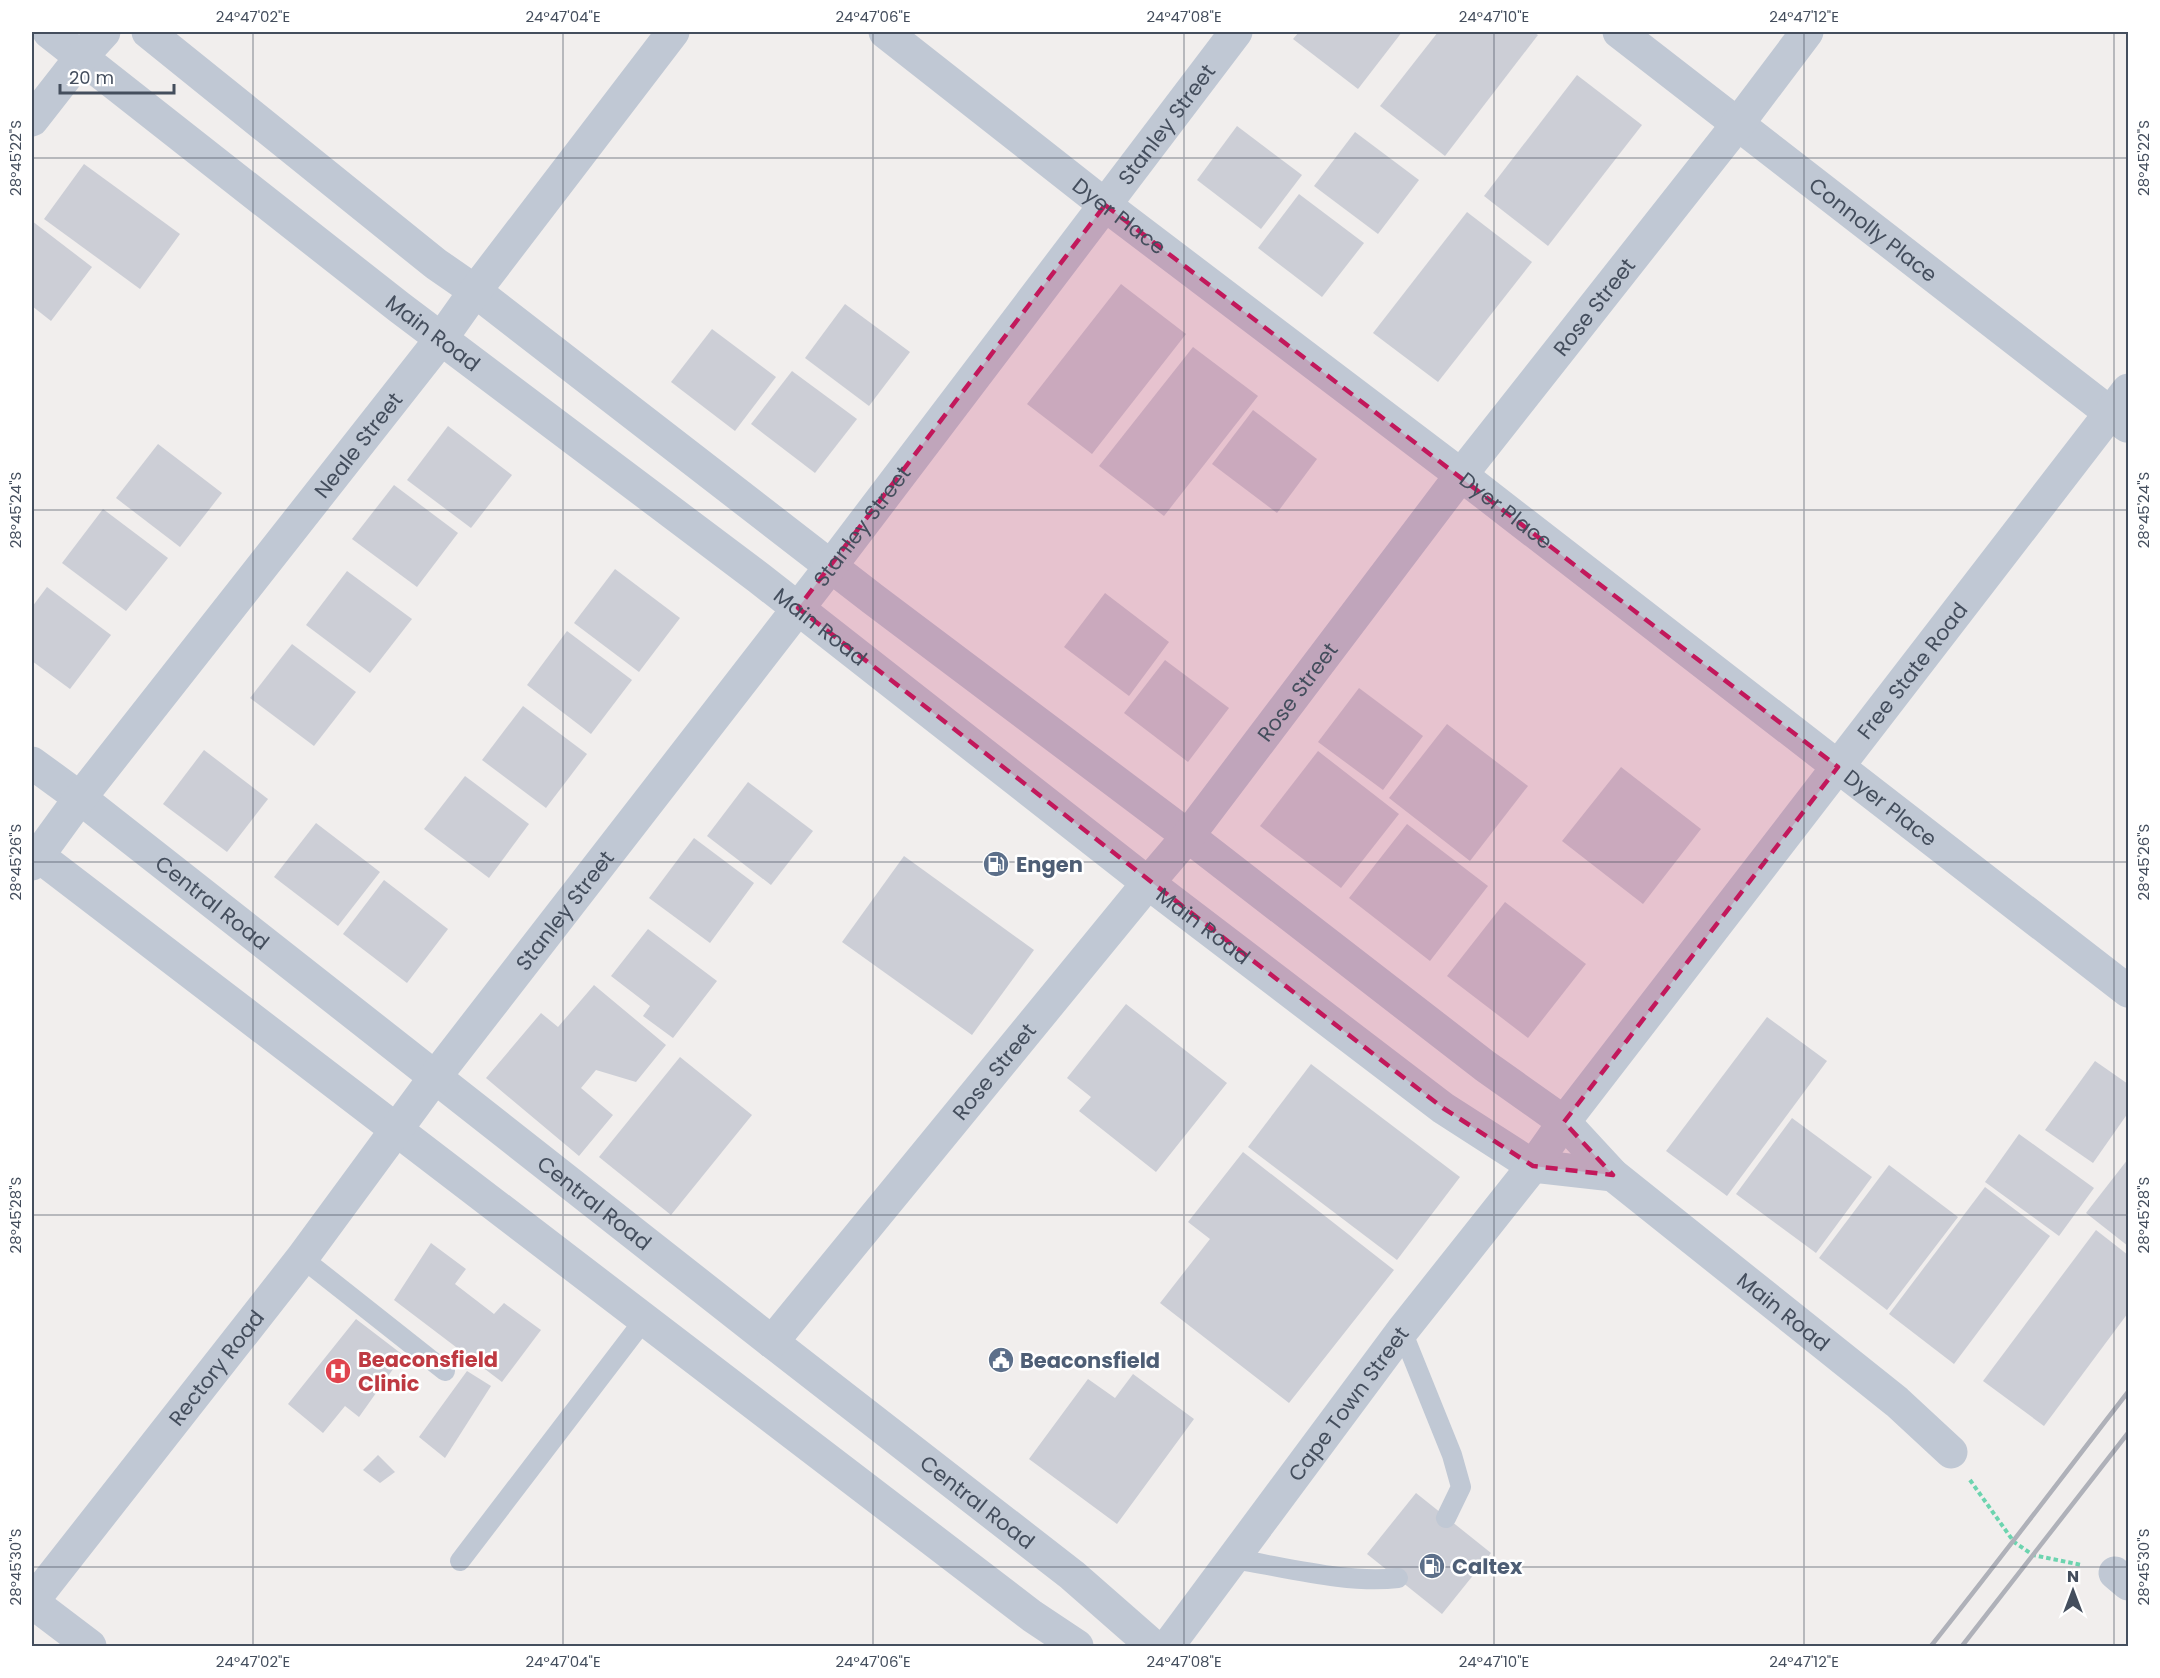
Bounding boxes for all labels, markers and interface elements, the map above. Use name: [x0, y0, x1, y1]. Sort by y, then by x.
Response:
text: 24°47'02"E: [216, 6, 290, 27]
text: 24°47'04"E: [525, 6, 601, 27]
text: 24°47'06"E: [835, 6, 911, 27]
text: 24°47'08"E: [1146, 6, 1222, 27]
text: 24°47'10"E: [1459, 6, 1529, 27]
text: 24°47'12"E: [1769, 6, 1839, 27]
scale bar: [60, 57, 174, 95]
street label: Stanley Street: [1111, 58, 1221, 191]
text: 20 m: [69, 65, 114, 90]
text: 28°45'22"S: [5, 120, 26, 196]
text: 28°45'22"S: [2133, 120, 2154, 196]
street label: Connolly Place: [1803, 170, 1944, 288]
street label: Dyer Place: [1067, 171, 1172, 261]
street label: Rose Street: [1546, 252, 1641, 362]
street label: Main Road: [380, 288, 486, 378]
street label: Neale Street: [307, 386, 409, 504]
street label: Stanley Street: [806, 459, 917, 592]
street label: Dyer Place: [1454, 465, 1559, 555]
text: 28°45'24"S: [5, 472, 26, 548]
text: 28°45'24"S: [2133, 472, 2154, 548]
street label: Main Road: [768, 581, 873, 672]
street label: Free State Road: [1850, 596, 1974, 745]
street label: Rose Street: [1250, 636, 1344, 747]
street label: Dyer Place: [1838, 762, 1943, 853]
text: 28°45'26"S: [5, 824, 26, 900]
text: 28°45'26"S: [2133, 824, 2154, 900]
street label: Stanley Street: [508, 844, 620, 976]
street label: Central Road: [149, 848, 276, 956]
fuel station icon: Engen: [981, 849, 1011, 879]
place label: Engen: [1016, 850, 1083, 879]
street label: Main Road: [1151, 880, 1257, 971]
street label: Rose Street: [945, 1017, 1042, 1126]
street label: Central Road: [531, 1149, 658, 1257]
text: 28°45'28"S: [5, 1177, 26, 1253]
text: 28°45'28"S: [2133, 1177, 2154, 1253]
street label: Main Road: [1731, 1265, 1836, 1358]
street label: Rectory Road: [161, 1304, 270, 1431]
street label: Cape Town Street: [1281, 1320, 1415, 1487]
place label: Beaconsfield Clinic: [358, 1345, 498, 1398]
public building icon: Beaconsfield: [986, 1345, 1016, 1375]
place label: Beaconsfield: [1020, 1346, 1160, 1375]
hospital icon: Beaconsfield Clinic: [323, 1356, 353, 1386]
street label: Central Road: [914, 1448, 1041, 1555]
text: 28°45'30"S: [5, 1529, 26, 1605]
text: 28°45'30"S: [2133, 1529, 2154, 1605]
fuel station icon: Caltex: [1417, 1551, 1447, 1581]
place label: Caltex: [1452, 1552, 1523, 1581]
north arrow: [2043, 1561, 2103, 1621]
text: N: [2067, 1565, 2079, 1588]
text: 24°47'02"E: [216, 1651, 290, 1672]
text: 24°47'04"E: [525, 1651, 601, 1672]
text: 24°47'06"E: [835, 1651, 911, 1672]
text: 24°47'08"E: [1146, 1651, 1222, 1672]
text: 24°47'10"E: [1459, 1651, 1529, 1672]
text: 24°47'12"E: [1769, 1651, 1839, 1672]

